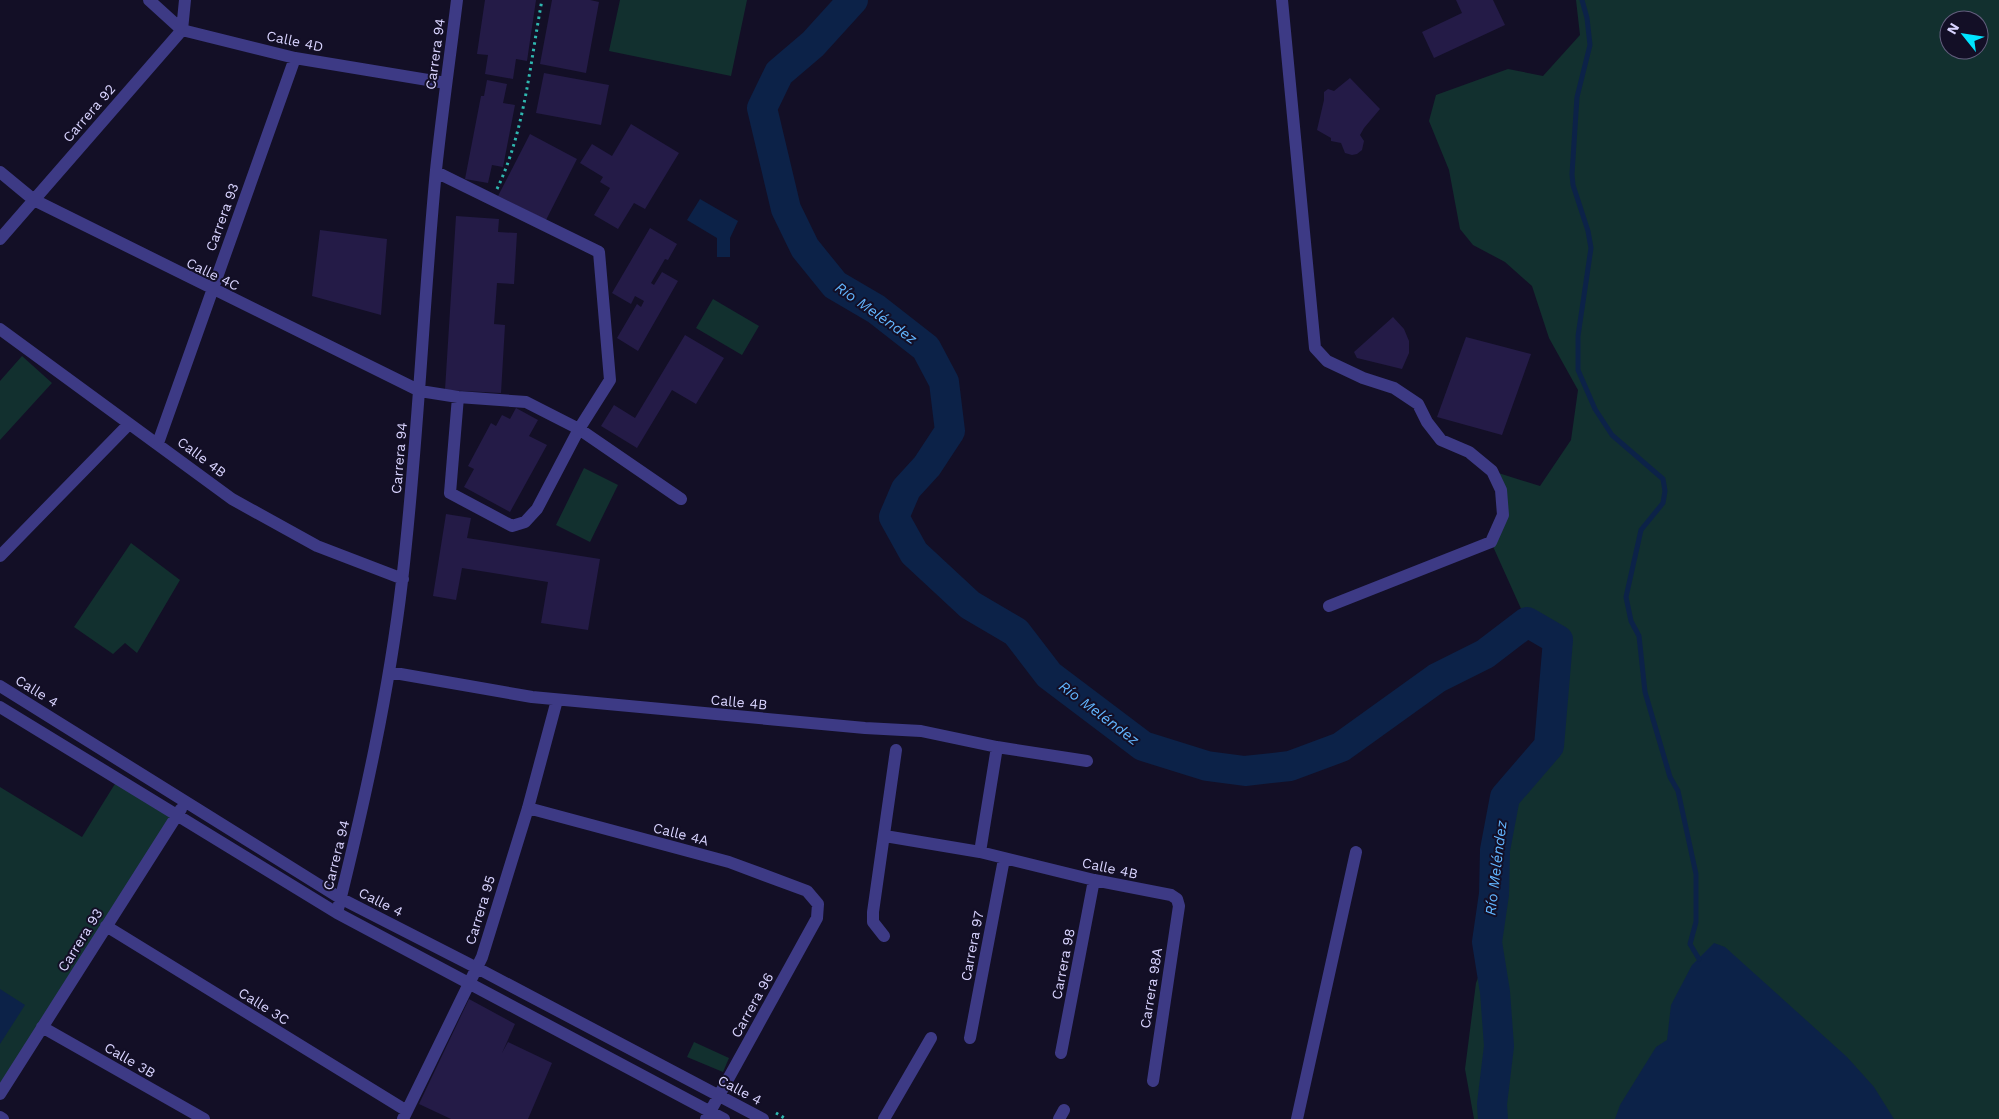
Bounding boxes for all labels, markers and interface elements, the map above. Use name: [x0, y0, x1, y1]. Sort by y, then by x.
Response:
north arrow: [1939, 10, 1989, 60]
street label: Carrera 94: [422, 17, 448, 91]
text: N: [1943, 20, 1962, 37]
street label: Calle 4D: [265, 27, 325, 55]
street label: Carrera 92: [60, 81, 118, 145]
street label: Carrera 93: [202, 181, 242, 253]
street label: Calle 4C: [184, 254, 242, 294]
water label: Río Meléndez: [832, 278, 921, 348]
street label: Carrera 94: [388, 421, 410, 495]
street label: Calle 4B: [175, 434, 229, 480]
street label: Calle 4: [13, 672, 61, 710]
water label: Río Meléndez: [1055, 677, 1143, 749]
street label: Calle 4B: [710, 692, 768, 712]
street label: Carrera 94: [320, 818, 352, 892]
street label: Calle 4A: [652, 819, 710, 849]
water label: Río Meléndez: [1481, 819, 1511, 917]
street label: Calle 4B: [1081, 854, 1139, 882]
street label: Carrera 95: [462, 873, 498, 947]
street label: Calle 4: [356, 884, 406, 920]
street label: Carrera 93: [54, 906, 106, 974]
street label: Carrera 97: [957, 910, 987, 982]
street label: Carrera 98: [1048, 927, 1078, 1001]
street label: Carrera 98A: [1137, 947, 1165, 1029]
street label: Carrera 96: [728, 970, 776, 1040]
street label: Calle 3C: [236, 984, 292, 1028]
street label: Calle 3B: [102, 1039, 158, 1081]
street label: Calle 4: [715, 1072, 765, 1108]

